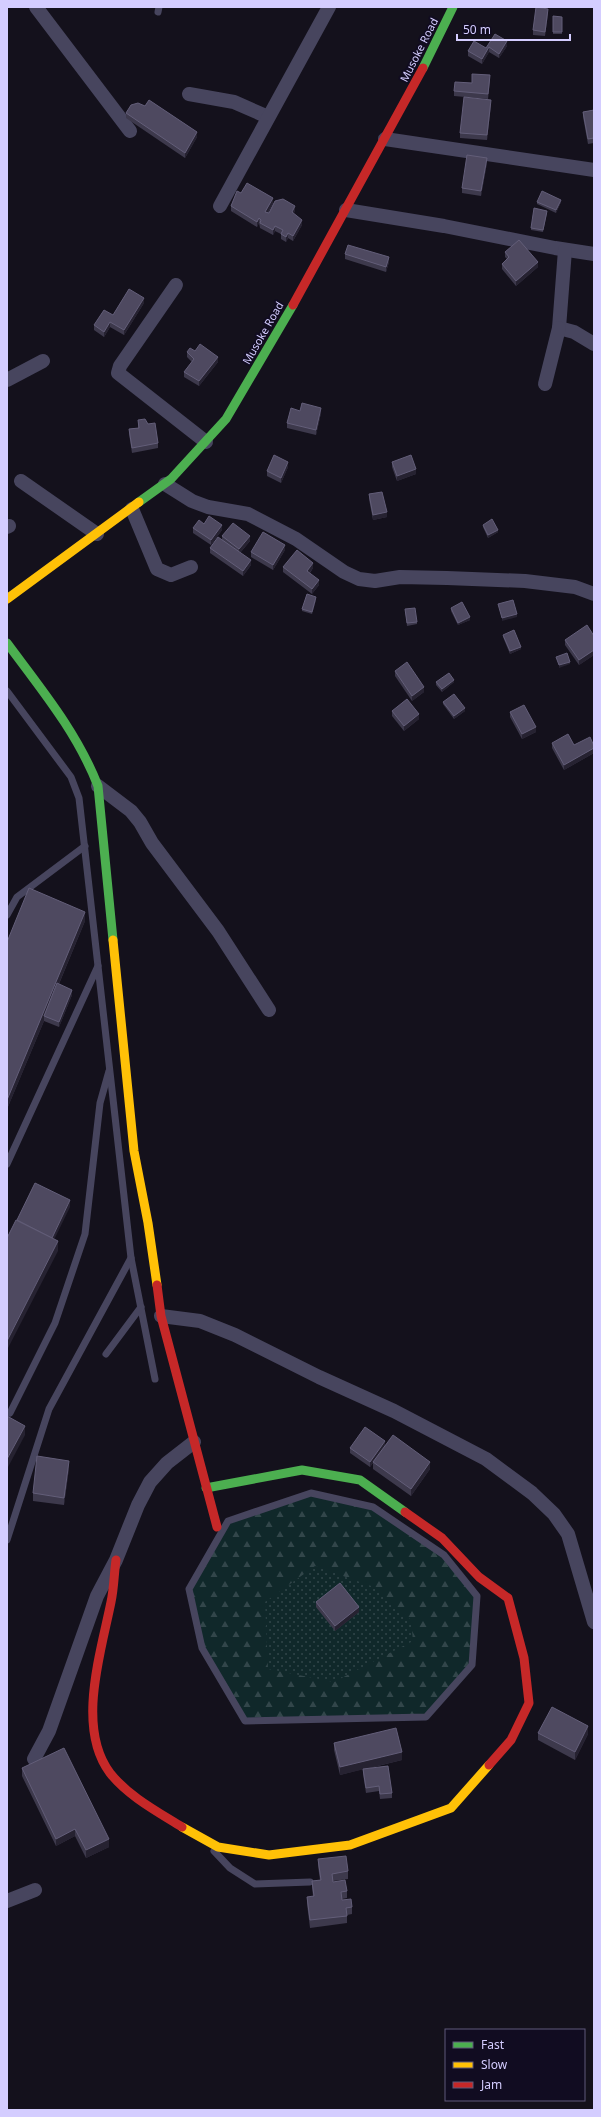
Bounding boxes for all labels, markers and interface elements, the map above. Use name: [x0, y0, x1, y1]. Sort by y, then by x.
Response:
street label: Musoke Road: [396, 15, 441, 84]
scale bar: [457, 16, 570, 42]
text: 50 m: [463, 21, 491, 38]
street label: Musoke Road: [239, 299, 287, 367]
legend: [445, 2029, 585, 2101]
text: Fast: [481, 2036, 505, 2053]
text: Slow: [481, 2056, 508, 2073]
text: Jam: [480, 2076, 502, 2093]

